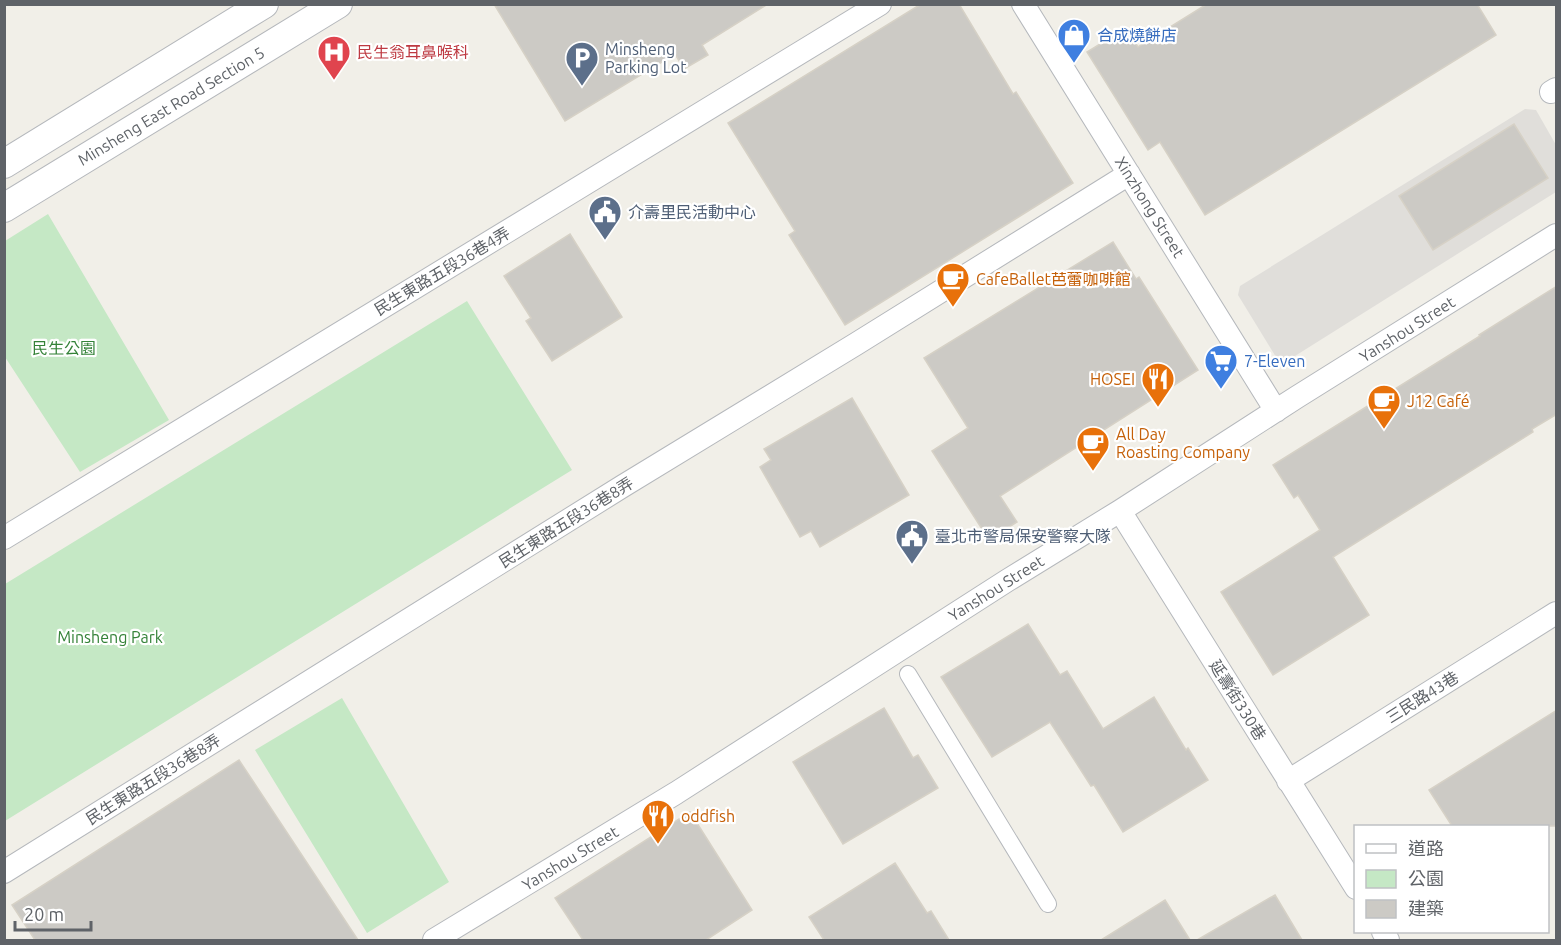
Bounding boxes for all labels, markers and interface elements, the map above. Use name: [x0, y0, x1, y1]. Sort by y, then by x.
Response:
shop icon: 合成燒餅店: [1056, 17, 1092, 64]
place label: 合成燒餅店: [1097, 26, 1177, 44]
hospital icon: 民生翁耳鼻喉科: [316, 34, 352, 81]
parking icon: Minsheng Parking Lot: [564, 40, 600, 87]
place label: Minsheng Parking Lot: [605, 40, 687, 76]
street label: Minsheng East Road Section 5: [74, 43, 268, 169]
place label: 民生翁耳鼻喉科: [357, 43, 469, 61]
street label: Xinzhong Street: [1112, 153, 1189, 261]
public building icon: 介壽里民活動中心: [587, 194, 623, 241]
place label: 介壽里民活動中心: [628, 203, 756, 221]
street label: 民生東路五段36巷4弄: [371, 223, 513, 319]
cafe icon: CafeBallet芭蕾咖啡館: [935, 261, 971, 308]
place label: CafeBallet芭蕾咖啡館: [976, 270, 1131, 288]
street label: Yanshou Street: [1356, 292, 1459, 366]
park label: 民生公園: [32, 339, 96, 357]
supermarket icon: 7-Eleven: [1203, 343, 1239, 390]
place label: 7-Eleven: [1244, 352, 1305, 370]
restaurant icon: HOSEI: [1140, 361, 1176, 408]
place label: HOSEI: [1090, 370, 1135, 388]
cafe icon: J12 Café: [1366, 383, 1402, 430]
place label: J12 Café: [1407, 392, 1470, 410]
cafe icon: All Day Roasting Company: [1075, 425, 1111, 472]
place label: All Day Roasting Company: [1116, 425, 1250, 461]
street label: 民生東路五段36巷8弄: [495, 473, 637, 571]
public building icon: 臺北市警局保安警察大隊: [894, 518, 930, 565]
place label: 臺北市警局保安警察大隊: [935, 527, 1111, 545]
street label: Yanshou Street: [945, 551, 1048, 625]
park label: Minsheng Park: [57, 628, 163, 646]
street label: 延壽街330巷: [1206, 657, 1270, 743]
street label: 三民路43巷: [1382, 668, 1462, 726]
street label: 民生東路五段36巷8弄: [82, 730, 224, 828]
restaurant icon: oddfish: [640, 798, 676, 845]
place label: oddfish: [681, 807, 735, 825]
street label: Yanshou Street: [519, 822, 622, 894]
legend: [1354, 825, 1549, 933]
text: 道路: [1408, 838, 1444, 858]
text: 公園: [1408, 868, 1444, 888]
scale bar: [15, 894, 92, 932]
text: 建築: [1408, 898, 1444, 918]
text: 20 m: [24, 904, 64, 924]

